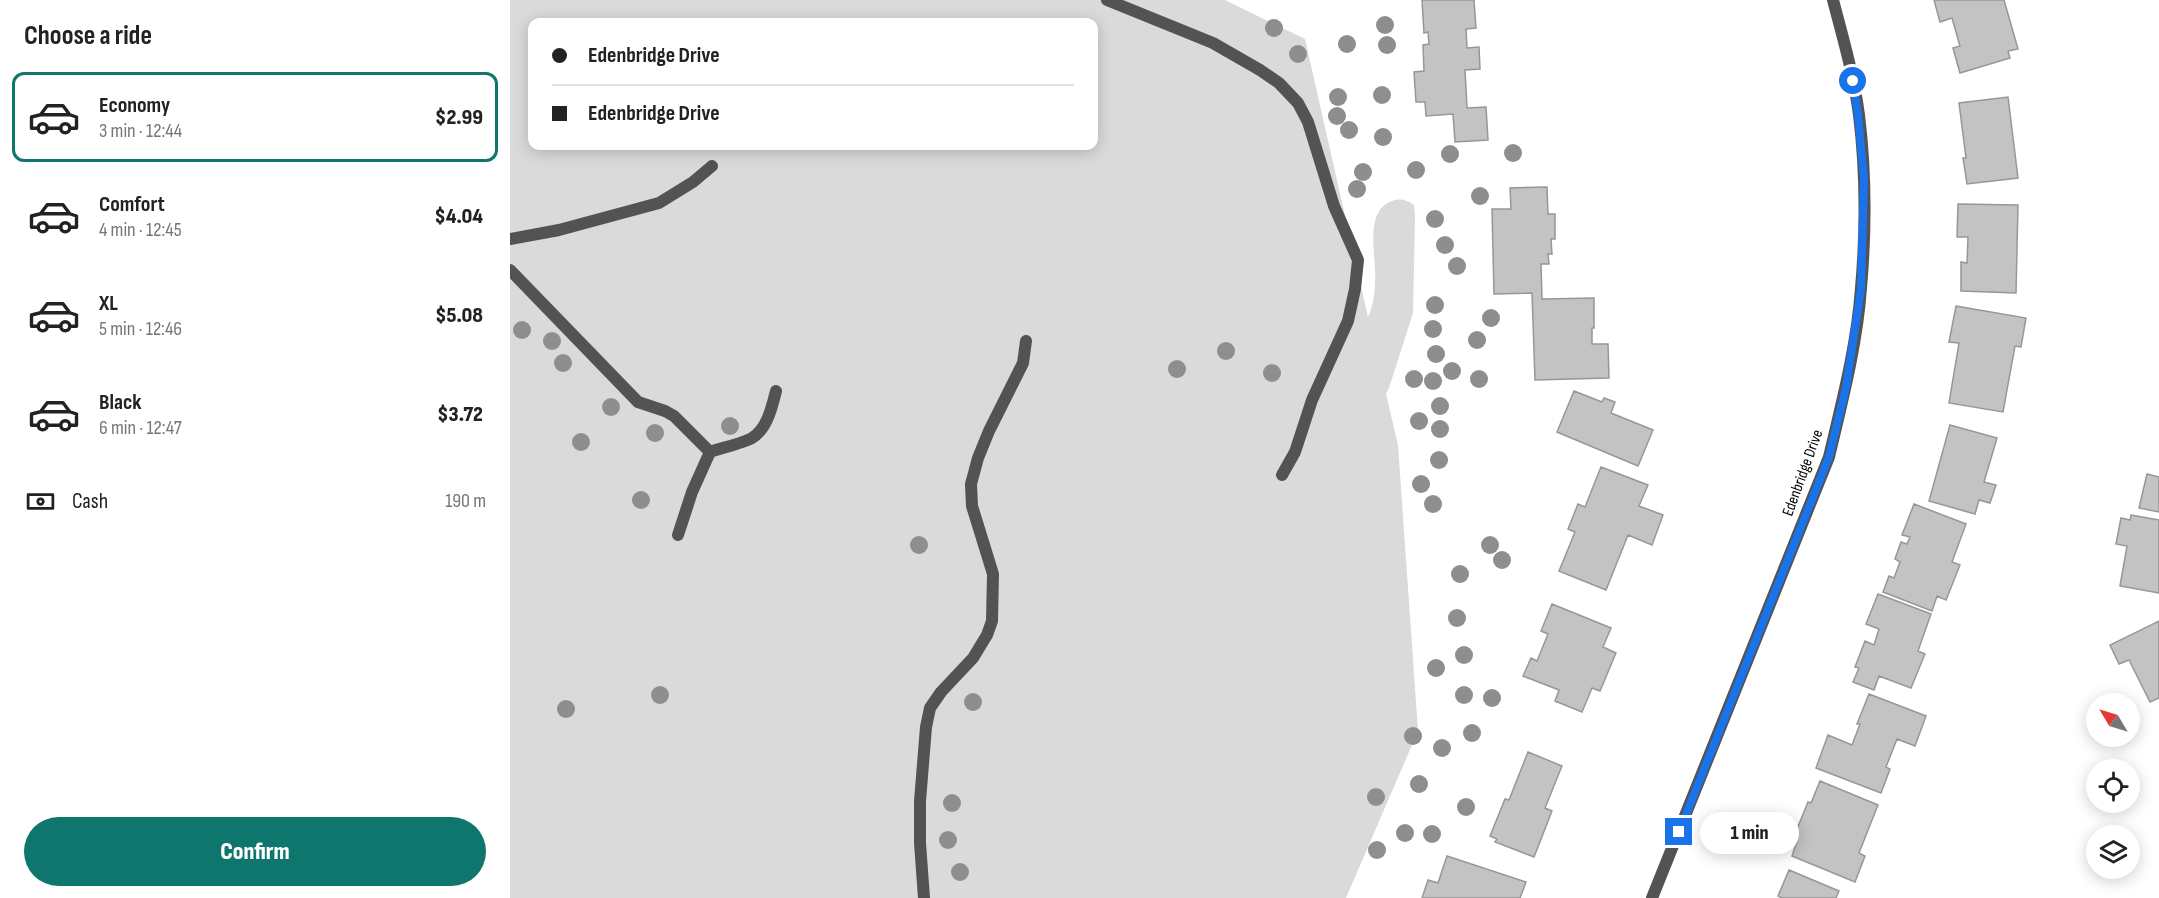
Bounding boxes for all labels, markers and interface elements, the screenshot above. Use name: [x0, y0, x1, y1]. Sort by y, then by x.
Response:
text: Choose a ride: [24, 20, 152, 52]
text: Edenbridge Drive: [588, 42, 720, 69]
route start: [1839, 67, 1866, 94]
icon: car: [27, 90, 81, 144]
text: Economy: [99, 92, 170, 119]
text: Edenbridge Drive: [588, 100, 720, 127]
text: $2.99: [435, 104, 483, 131]
text: 3 min · 12:44: [99, 119, 182, 143]
icon: car: [27, 189, 81, 243]
text: Comfort: [99, 191, 165, 218]
text: $4.04: [434, 203, 483, 230]
text: 4 min · 12:45: [99, 218, 182, 242]
icon: car: [27, 288, 81, 342]
text: XL: [99, 290, 118, 317]
text: $5.08: [435, 302, 483, 329]
text: 5 min · 12:46: [99, 317, 182, 341]
icon: car: [27, 387, 81, 441]
text: Black: [99, 389, 141, 416]
text: $3.72: [437, 401, 483, 428]
text: 6 min · 12:47: [99, 416, 182, 440]
street label: Edenbridge Drive: [1779, 427, 1827, 519]
icon: cash: [24, 485, 57, 518]
text: Cash: [72, 488, 108, 515]
text: 190 m: [445, 489, 486, 513]
north arrow: [2086, 693, 2140, 747]
map controls: [2086, 693, 2140, 879]
button: locate: [2086, 759, 2140, 813]
callout: 1 min: [1700, 811, 1799, 853]
button: Confirm: [24, 817, 486, 886]
route end: [1665, 818, 1692, 845]
text: 1 min: [1730, 821, 1769, 845]
button: layers: [2086, 825, 2140, 879]

